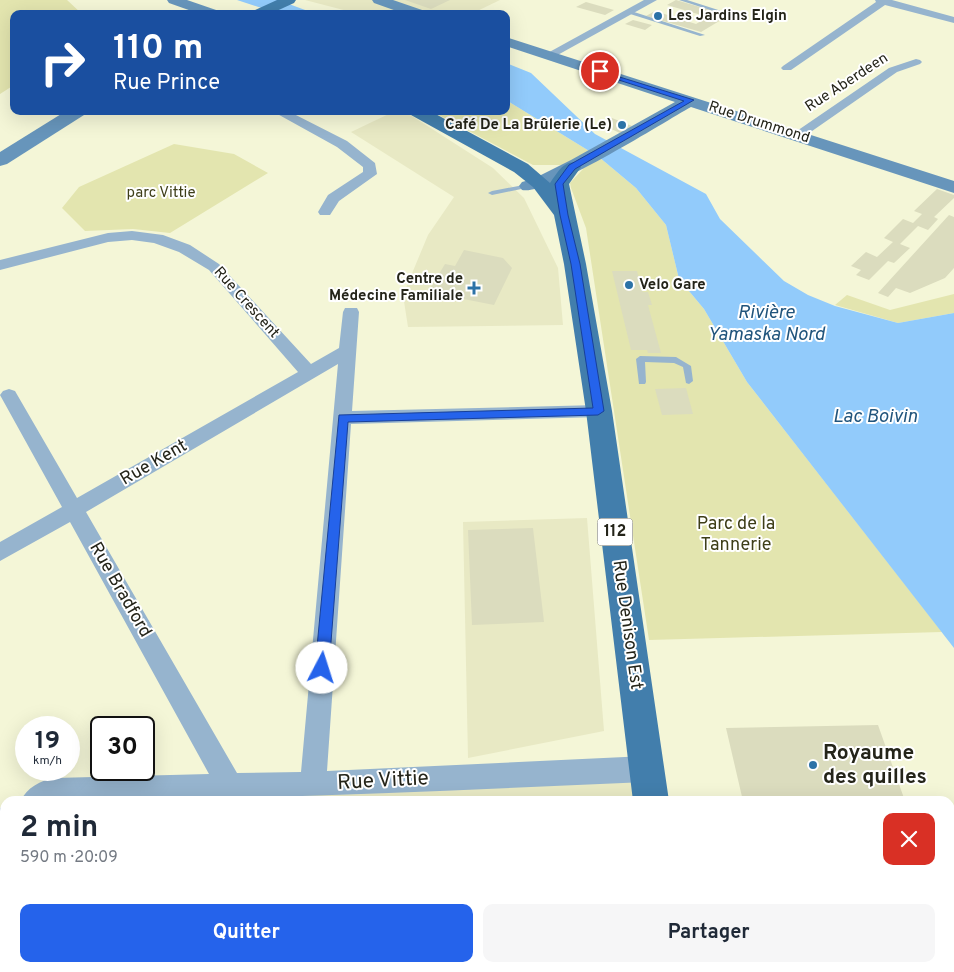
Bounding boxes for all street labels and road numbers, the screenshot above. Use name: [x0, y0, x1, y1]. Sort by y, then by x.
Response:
street label: Rue Aberdeen: [802, 49, 892, 117]
street label: Rue Drummond: [706, 98, 812, 148]
street label: Rue Crescent: [209, 263, 283, 343]
street label: Rue Kent: [116, 435, 192, 491]
road number: 112: [598, 518, 632, 546]
street label: Rue Bradford: [84, 538, 156, 642]
street label: Rue Denison Est: [607, 559, 647, 691]
street label: Rue Vittie: [337, 765, 429, 797]

